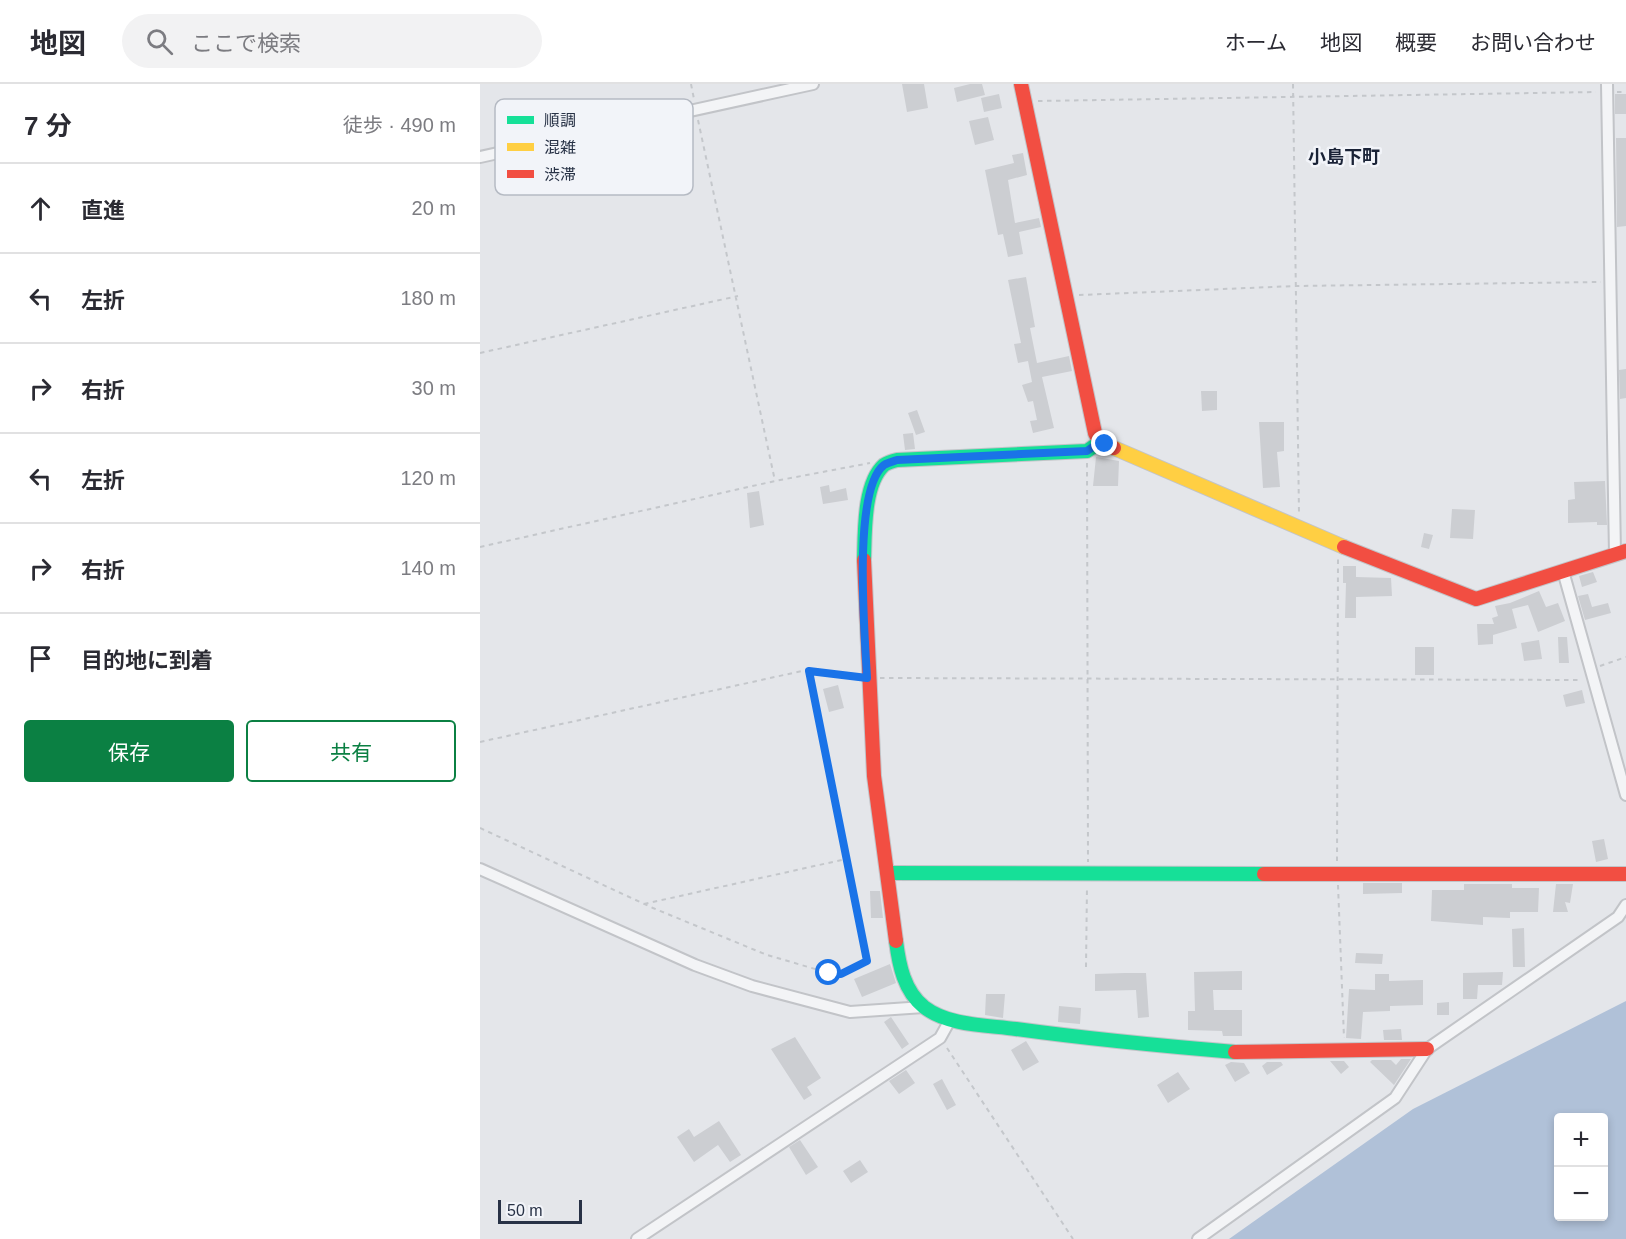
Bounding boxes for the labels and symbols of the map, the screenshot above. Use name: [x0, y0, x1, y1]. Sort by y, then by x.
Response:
legend: [495, 99, 693, 195]
text: 順調: [544, 112, 576, 129]
text: 混雑: [544, 139, 576, 156]
district label: 小島下町: [1308, 147, 1380, 167]
text: 渋滞: [544, 166, 576, 183]
route end: [1091, 430, 1117, 456]
route start: [815, 959, 841, 985]
scale bar: [498, 1197, 582, 1224]

